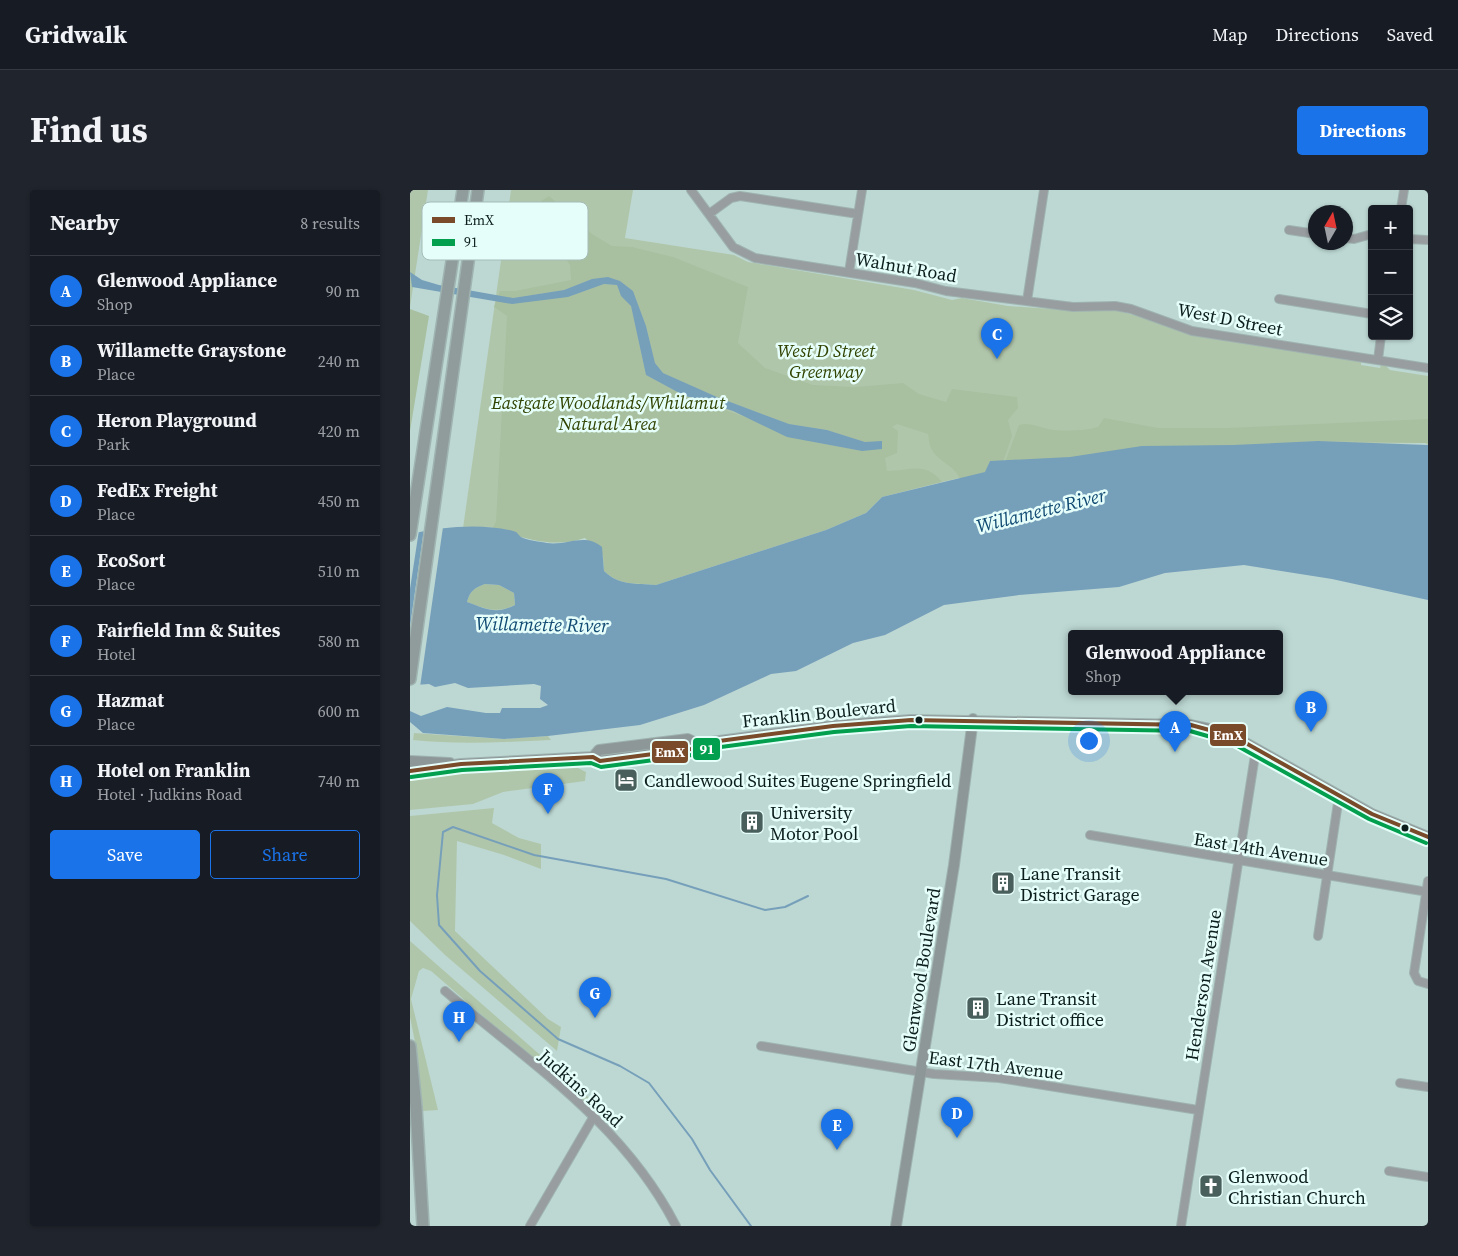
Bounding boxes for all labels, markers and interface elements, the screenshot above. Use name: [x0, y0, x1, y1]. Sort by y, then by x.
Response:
text: Gridwalk: [25, 18, 127, 51]
text: Map: [1212, 22, 1248, 47]
text: Directions: [1276, 22, 1359, 47]
text: Saved: [1387, 22, 1433, 47]
text: Find us: [30, 106, 148, 154]
button: Directions: [1297, 106, 1428, 155]
legend: [422, 202, 588, 260]
north arrow: [1308, 205, 1353, 250]
map controls: [1368, 205, 1413, 340]
button: +: [1368, 205, 1413, 250]
text: Nearby: [50, 208, 120, 237]
text: EmX: [464, 210, 494, 230]
text: 8 results: [300, 212, 360, 234]
text: 91: [464, 232, 478, 252]
street label: Walnut Road: [853, 246, 959, 288]
button: −: [1368, 250, 1413, 295]
text: Glenwood Appliance: [97, 267, 277, 293]
text: A: [61, 280, 71, 302]
text: 90 m: [326, 280, 360, 302]
text: Shop: [97, 293, 133, 315]
button: layers: [1368, 295, 1413, 340]
street label: West D Street: [1175, 297, 1285, 341]
pin: C: [981, 318, 1013, 359]
text: Willamette Graystone: [97, 337, 286, 363]
park label: West D Street Greenway: [777, 338, 876, 384]
text: B: [61, 350, 71, 372]
text: 240 m: [318, 350, 360, 372]
text: Place: [97, 363, 135, 385]
park label: Eastgate Woodlands/Whilamut Natural Area: [490, 390, 726, 436]
text: Heron Playground: [97, 407, 257, 433]
text: C: [61, 420, 71, 442]
text: 420 m: [318, 420, 360, 442]
text: Park: [97, 433, 130, 455]
text: FedEx Freight: [97, 477, 218, 503]
water label: Willamette River: [973, 481, 1110, 539]
text: D: [60, 490, 72, 512]
text: 450 m: [318, 490, 360, 512]
text: Place: [97, 503, 135, 525]
text: EcoSort: [97, 547, 165, 573]
text: E: [61, 560, 71, 582]
text: 510 m: [318, 560, 360, 582]
text: Place: [97, 573, 135, 595]
water label: Willamette River: [475, 610, 610, 638]
text: Fairfield Inn & Suites: [97, 617, 280, 643]
text: F: [61, 630, 71, 652]
text: 580 m: [318, 630, 360, 652]
popup: [1068, 630, 1283, 695]
text: Glenwood Appliance: [1085, 639, 1266, 665]
text: Hotel: [97, 643, 136, 665]
text: Shop: [1085, 665, 1121, 687]
text: Hazmat: [97, 687, 164, 713]
pin: B: [1295, 691, 1327, 732]
street label: Franklin Boulevard: [741, 692, 897, 734]
text: G: [61, 700, 71, 722]
text: 600 m: [318, 700, 360, 722]
pin: A: [1159, 711, 1191, 752]
text: Place: [97, 713, 135, 735]
unlabelled marker: [914, 715, 924, 725]
line badge: EmX: [1209, 723, 1247, 747]
text: EmX: [1213, 725, 1244, 745]
your location: [1076, 728, 1102, 754]
line badge: 91: [692, 737, 721, 761]
text: 91: [699, 739, 715, 759]
line badge: EmX: [651, 740, 689, 764]
text: EmX: [655, 742, 686, 762]
text: Hotel on Franklin: [97, 757, 250, 783]
hotel icon: Candlewood Suites Eugene Springfield: [613, 767, 639, 793]
place label: Candlewood Suites Eugene Springfield: [644, 768, 951, 793]
text: H: [60, 770, 72, 792]
text: 740 m: [318, 770, 360, 792]
pin: F: [532, 773, 564, 814]
text: Hotel · Judkins Road: [97, 783, 242, 805]
place label: University Motor Pool: [770, 800, 858, 846]
building icon: University Motor Pool: [739, 809, 765, 835]
unlabelled marker: [1400, 823, 1410, 833]
street label: East 14th Avenue: [1192, 826, 1330, 872]
button: Save: [50, 830, 200, 879]
button: Share: [210, 830, 360, 879]
place label: Lane Transit District Garage: [1020, 861, 1140, 907]
building icon: Lane Transit District Garage: [990, 870, 1016, 896]
street label: Glenwood Boulevard: [896, 886, 946, 1054]
street label: Henderson Avenue: [1179, 908, 1227, 1062]
pin: G: [579, 977, 611, 1018]
place label: Lane Transit District office: [996, 986, 1104, 1032]
building icon: Lane Transit District office: [965, 995, 991, 1021]
pin: H: [443, 1001, 475, 1042]
street label: Judkins Road: [533, 1043, 629, 1133]
street label: East 17th Avenue: [927, 1044, 1065, 1086]
pin: D: [941, 1097, 973, 1138]
pin: E: [821, 1109, 853, 1150]
place label: Glenwood Christian Church: [1228, 1164, 1366, 1210]
church icon: Glenwood Christian Church: [1198, 1173, 1224, 1199]

